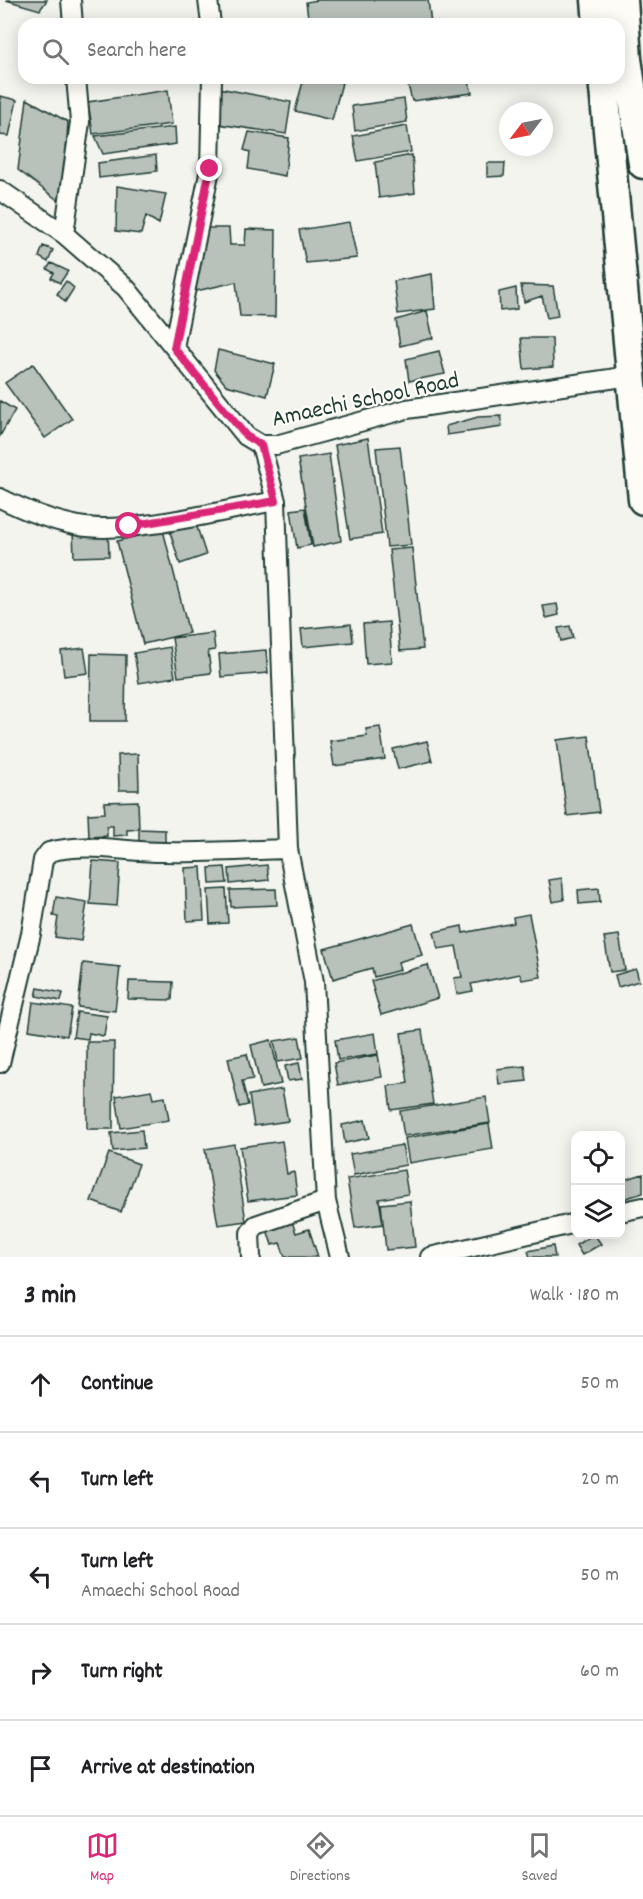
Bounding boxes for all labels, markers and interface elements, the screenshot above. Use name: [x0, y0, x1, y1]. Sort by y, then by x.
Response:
search box: [18, 18, 625, 84]
icon: search: [39, 35, 72, 68]
text: Search here: [87, 36, 186, 67]
north arrow: [499, 102, 553, 156]
route end: [196, 155, 222, 181]
street label: Amaechi School Road: [269, 364, 462, 437]
route start: [115, 512, 141, 538]
map controls: [571, 1131, 625, 1239]
button: locate: [571, 1131, 625, 1185]
button: layers: [571, 1185, 625, 1239]
text: 3 min: [24, 1278, 76, 1315]
text: Walk · 180 m: [530, 1282, 619, 1310]
icon: ahead: [24, 1368, 57, 1401]
text: Continue: [81, 1369, 153, 1400]
text: 50 m: [581, 1370, 619, 1398]
icon: left: [24, 1464, 57, 1497]
text: Turn left: [81, 1465, 153, 1496]
text: 20 m: [581, 1466, 619, 1494]
text: Turn left: [81, 1547, 153, 1578]
icon: left: [24, 1560, 57, 1593]
text: 50 m: [581, 1562, 619, 1590]
text: Amaechi School Road: [81, 1578, 240, 1606]
icon: right: [24, 1656, 57, 1689]
text: Turn right: [81, 1657, 163, 1688]
text: 60 m: [580, 1658, 619, 1686]
icon: arrive: [24, 1752, 57, 1785]
text: Arrive at destination: [81, 1753, 255, 1784]
tab: Map: [86, 1829, 119, 1888]
tab: Directions: [290, 1829, 350, 1888]
tab: Saved: [522, 1829, 557, 1888]

